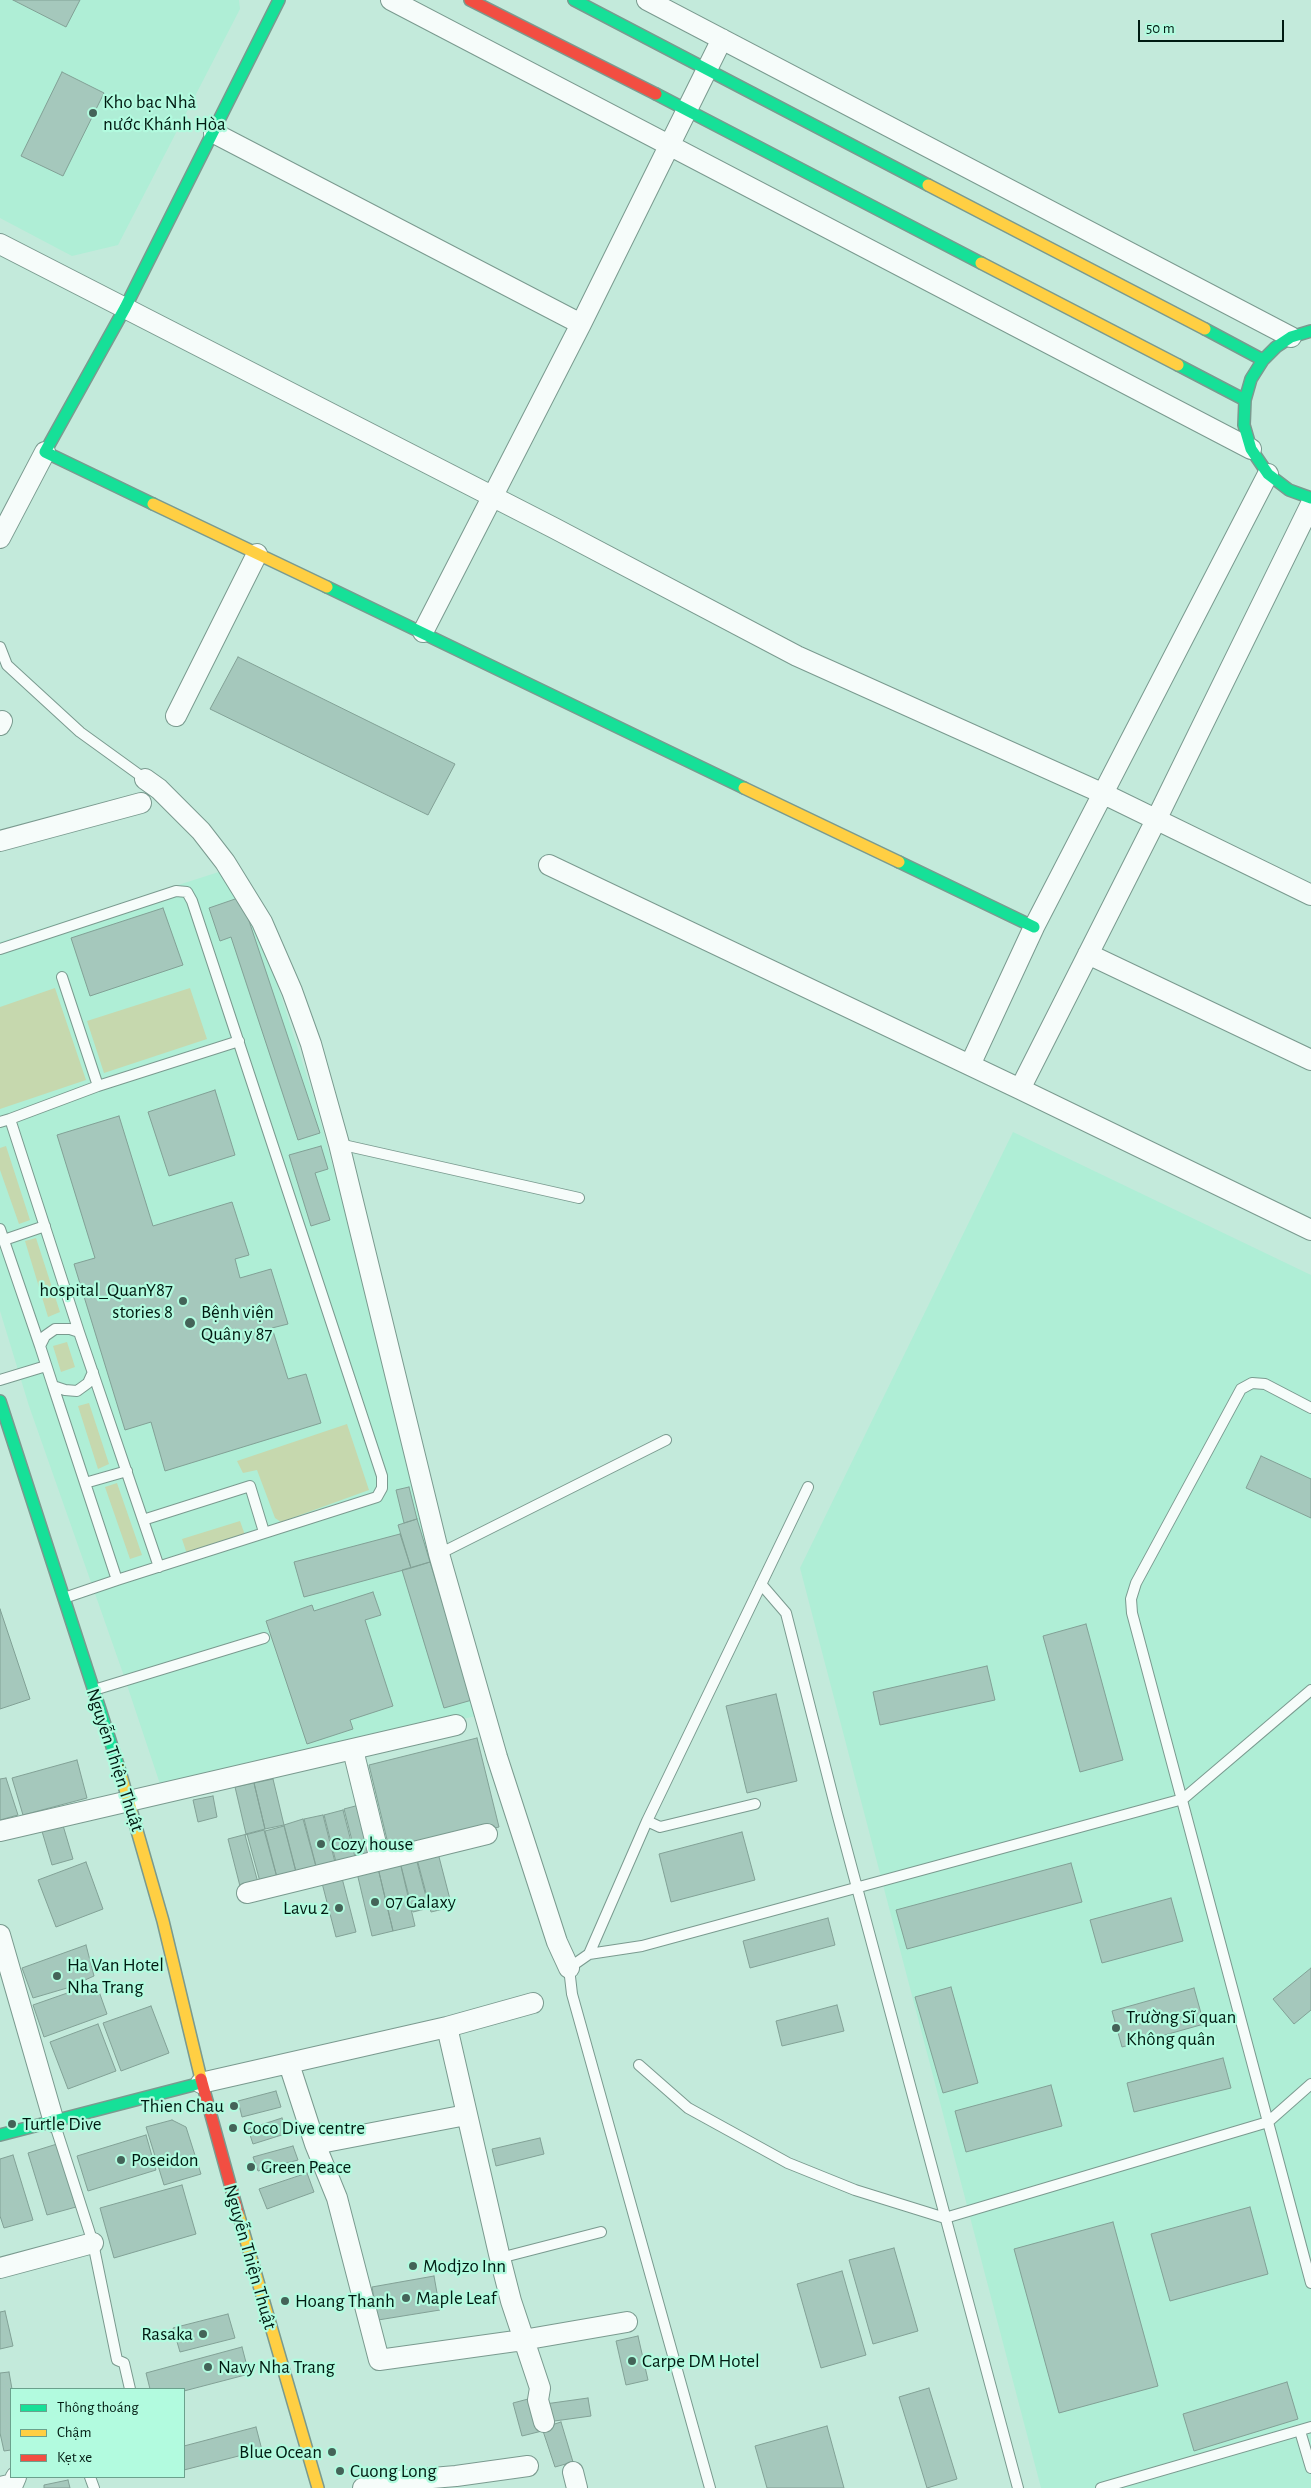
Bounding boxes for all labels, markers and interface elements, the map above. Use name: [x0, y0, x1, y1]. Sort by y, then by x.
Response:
scale bar: [1141, 10, 1287, 42]
text: 50 m: [1146, 21, 1175, 36]
place label: Kho bạc Nhà nước Khánh Hòa: [103, 91, 226, 135]
marker: Kho bạc Nhà nước Khánh Hòa: [87, 107, 99, 119]
place label: hospital_QuanY87 stories 8: [39, 1279, 173, 1323]
marker: hospital_QuanY87 stories 8: [177, 1295, 189, 1307]
place label: Bệnh viện Quân y 87: [201, 1301, 274, 1345]
marker: Bệnh viện Quân y 87: [183, 1316, 197, 1330]
street label: Nguyễn Thiện Thuật: [81, 1685, 149, 1835]
place label: Cozy house: [331, 1833, 413, 1855]
marker: Cozy house: [315, 1838, 327, 1850]
place label: 07 Galaxy: [385, 1891, 456, 1913]
marker: 07 Galaxy: [369, 1896, 381, 1908]
place label: Lavu 2: [283, 1897, 329, 1919]
marker: Lavu 2: [333, 1902, 345, 1914]
place label: Ha Van Hotel Nha Trang: [67, 1954, 164, 1998]
marker: Ha Van Hotel Nha Trang: [51, 1970, 63, 1982]
place label: Trường Sĩ quan Không quân: [1126, 2006, 1236, 2050]
marker: Trường Sĩ quan Không quân: [1110, 2022, 1122, 2034]
place label: Thien Chau: [140, 2095, 224, 2117]
marker: Thien Chau: [228, 2100, 240, 2112]
place label: Turtle Dive: [22, 2113, 102, 2135]
place label: Coco Dive centre: [243, 2117, 365, 2139]
marker: Turtle Dive: [6, 2118, 18, 2130]
marker: Coco Dive centre: [227, 2122, 239, 2134]
place label: Poseidon: [131, 2149, 199, 2171]
marker: Poseidon: [115, 2154, 127, 2166]
place label: Green Peace: [261, 2156, 351, 2178]
marker: Green Peace: [245, 2161, 257, 2173]
street label: Nguyễn Thiện Thuật: [218, 2182, 282, 2332]
place label: Modjzo Inn: [423, 2255, 506, 2277]
marker: Modjzo Inn: [407, 2260, 419, 2272]
place label: Maple Leaf: [416, 2287, 497, 2309]
place label: Hoang Thanh: [295, 2290, 395, 2312]
marker: Maple Leaf: [400, 2292, 412, 2304]
marker: Hoang Thanh: [279, 2295, 291, 2307]
place label: Rasaka: [141, 2323, 193, 2345]
marker: Rasaka: [197, 2328, 209, 2340]
place label: Carpe DM Hotel: [642, 2350, 760, 2372]
marker: Carpe DM Hotel: [626, 2355, 638, 2367]
place label: Navy Nha Trang: [218, 2356, 335, 2378]
marker: Navy Nha Trang: [202, 2361, 214, 2373]
legend: [10, 2388, 185, 2478]
text: Thông thoáng: [57, 2400, 139, 2415]
text: Chậm: [57, 2425, 91, 2440]
place label: Blue Ocean: [239, 2441, 322, 2463]
marker: Blue Ocean: [326, 2446, 338, 2458]
text: Kẹt xe: [57, 2450, 92, 2465]
place label: Cuong Long: [350, 2460, 436, 2482]
marker: Cuong Long: [334, 2465, 346, 2477]

